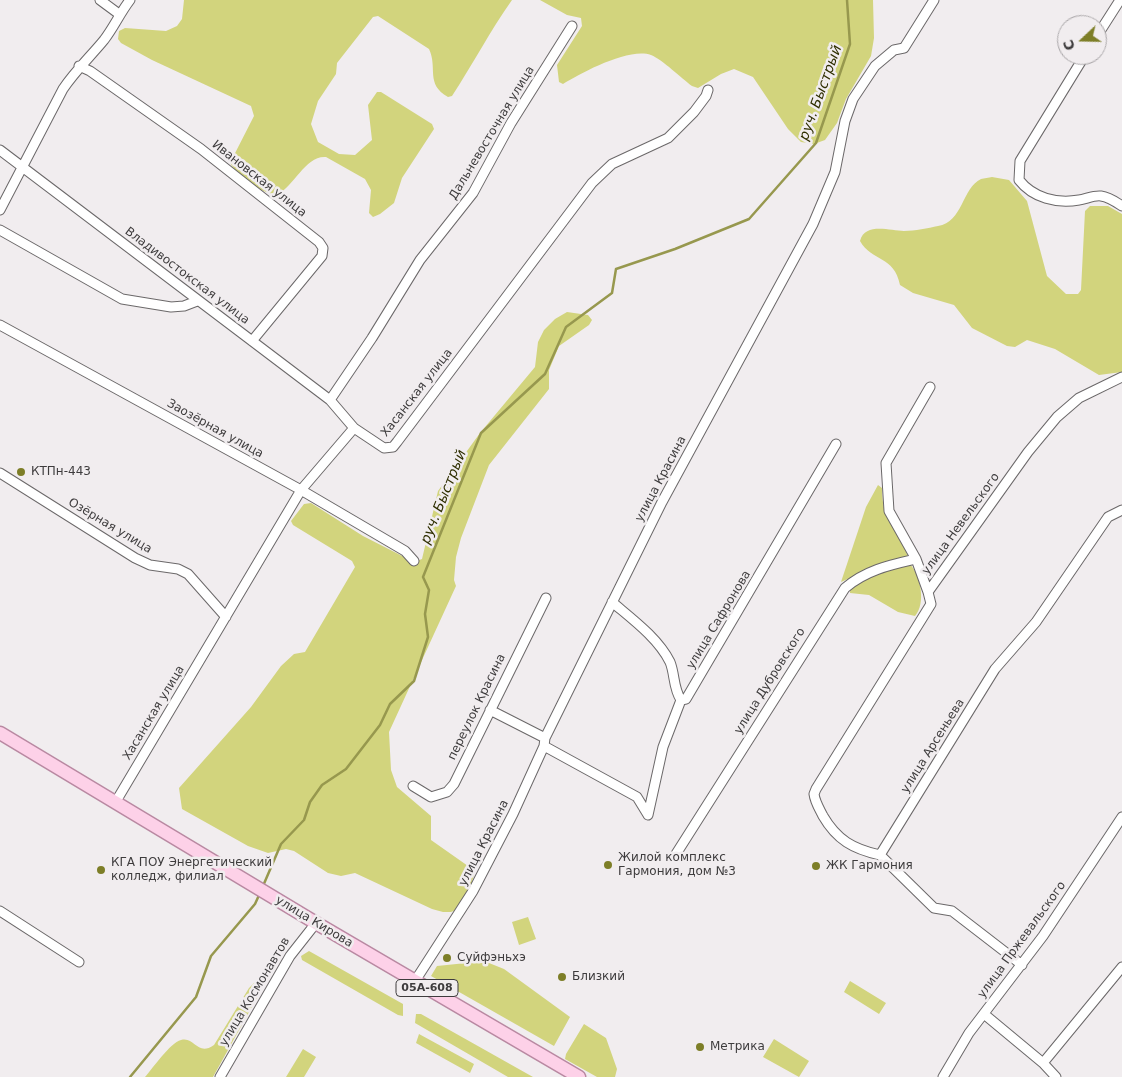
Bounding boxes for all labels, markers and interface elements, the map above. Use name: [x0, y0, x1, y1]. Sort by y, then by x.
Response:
north arrow: [1057, 15, 1107, 65]
text: С: [1060, 37, 1078, 53]
water label: руч. Быстрый: [796, 43, 846, 143]
street label: Дальневосточная улица: [446, 64, 538, 202]
street label: Ивановская улица: [209, 138, 309, 220]
street label: Владивостокская улица: [122, 224, 252, 328]
street label: Хасанская улица: [378, 346, 456, 440]
street label: Заозёрная улица: [164, 397, 266, 461]
street label: улица Красина: [632, 434, 690, 524]
water label: руч. Быстрый: [418, 448, 470, 546]
place label: КТПн-443: [31, 465, 91, 479]
marker: КТПн-443: [15, 466, 27, 478]
street label: улица Невельского: [919, 470, 1003, 578]
street label: Озёрная улица: [66, 495, 154, 557]
street label: улица Сафронова: [684, 568, 754, 672]
street label: улица Дубровского: [731, 625, 809, 737]
street label: переулок Красина: [445, 651, 509, 763]
street label: Хасанская улица: [120, 663, 188, 763]
street label: улица Арсеньева: [898, 696, 968, 796]
street label: улица Красина: [456, 797, 512, 889]
place label: Жилой комплекс Гармония, дом №3: [618, 851, 736, 879]
place label: КГА ПОУ Энергетический колледж, филиал: [111, 856, 272, 884]
marker: Жилой комплекс Гармония, дом №3: [602, 859, 614, 871]
place label: ЖК Гармония: [826, 859, 913, 873]
marker: ЖК Гармония: [810, 860, 822, 872]
marker: КГА ПОУ Энергетический колледж, филиал: [95, 864, 107, 876]
street label: улица Пржевальского: [975, 879, 1069, 1001]
street label: улица Кирова: [273, 893, 355, 951]
street label: улица Космонавтов: [217, 935, 293, 1049]
place label: Суйфэньхэ: [457, 951, 526, 965]
marker: Суйфэньхэ: [441, 952, 453, 964]
place label: Близкий: [572, 970, 625, 984]
marker: Близкий: [556, 971, 568, 983]
road number: 05А-608: [396, 980, 458, 996]
place label: Метрика: [710, 1040, 765, 1054]
marker: Метрика: [694, 1041, 706, 1053]

